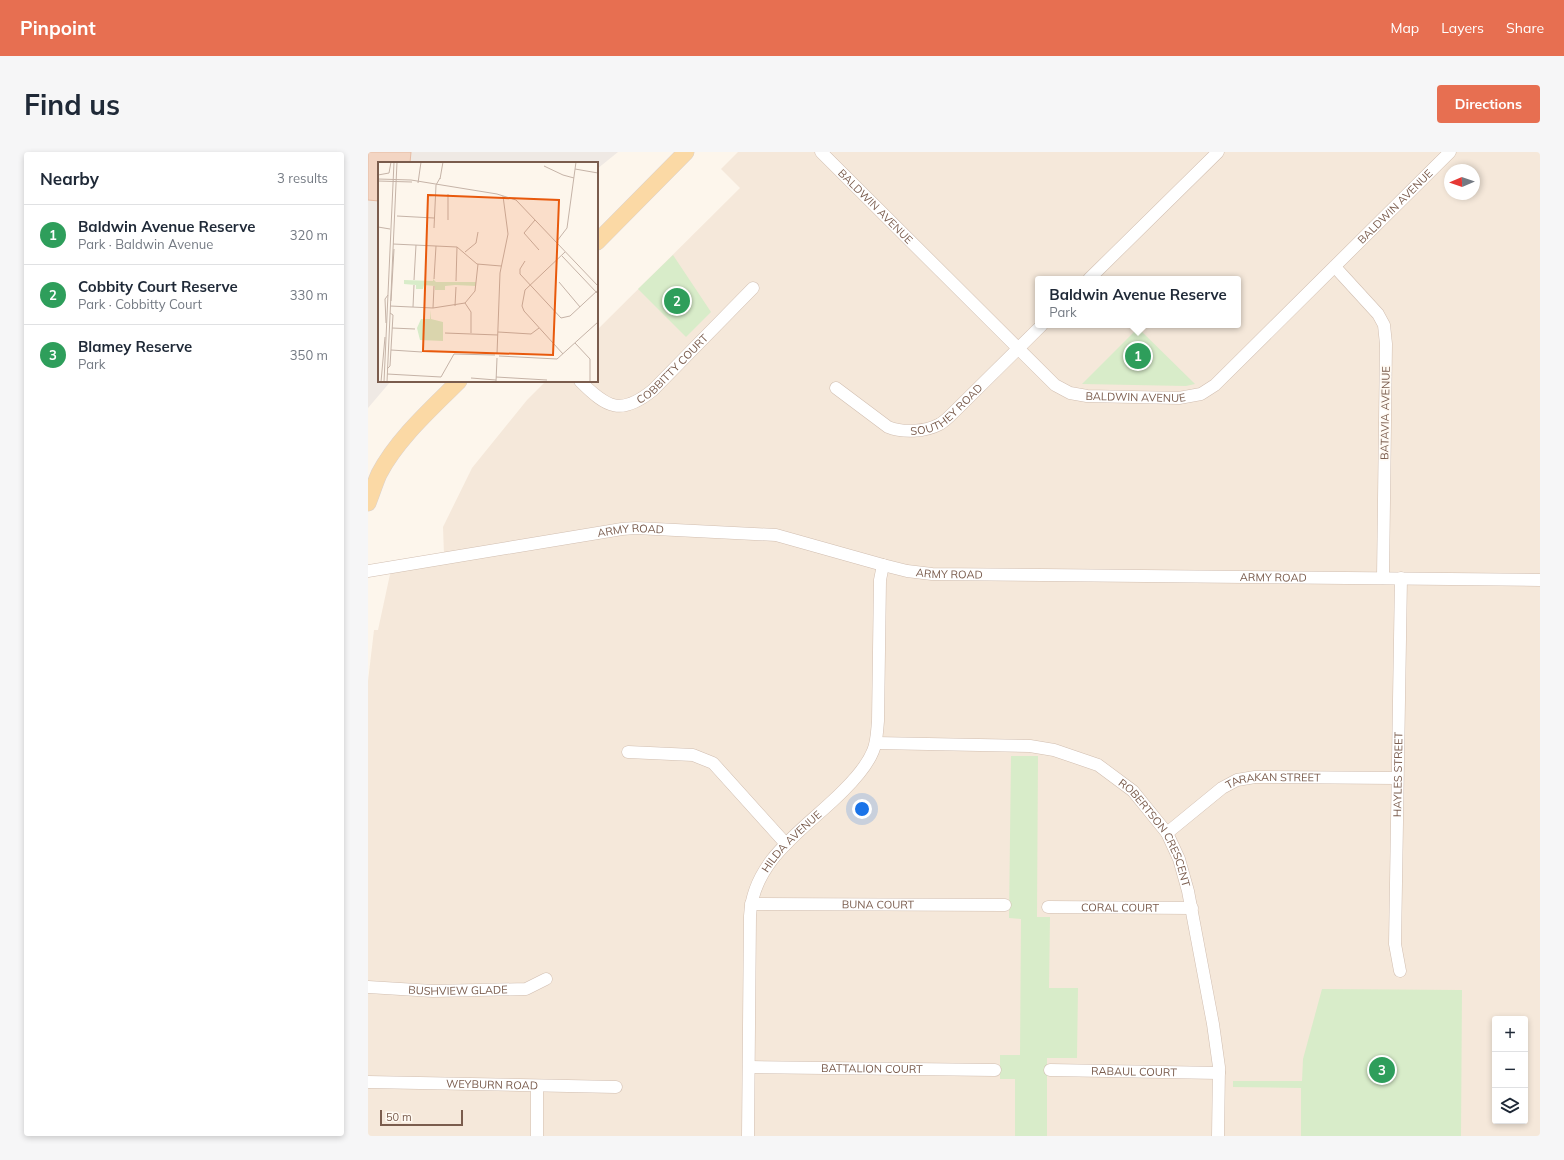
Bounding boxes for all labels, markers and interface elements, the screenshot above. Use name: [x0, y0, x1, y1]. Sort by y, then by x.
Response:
text: Pinpoint: [20, 16, 96, 40]
text: Map: [1390, 19, 1419, 37]
text: Layers: [1441, 19, 1484, 37]
text: Share: [1506, 19, 1544, 37]
button: Directions: [1437, 85, 1540, 123]
text: Find us: [24, 87, 120, 122]
inset map: [378, 162, 598, 382]
north arrow: [1444, 164, 1480, 200]
street label: BALDWIN AVENUE: [835, 166, 916, 247]
street label: BALDWIN AVENUE: [1355, 166, 1435, 247]
text: Nearby: [40, 168, 99, 189]
text: 3 results: [277, 170, 328, 186]
text: Baldwin Avenue Reserve: [78, 217, 255, 236]
text: 1: [49, 227, 57, 243]
text: 320 m: [290, 227, 328, 243]
text: Park · Baldwin Avenue: [78, 236, 213, 252]
popup: [1035, 276, 1241, 328]
text: Cobbity Court Reserve: [78, 277, 238, 296]
text: Baldwin Avenue Reserve: [1049, 285, 1227, 304]
pin: 2: [664, 286, 690, 316]
text: 2: [49, 287, 57, 303]
text: 330 m: [290, 287, 328, 303]
text: Park · Cobbitty Court: [78, 296, 202, 312]
text: Park: [1049, 304, 1077, 320]
street label: COBBITTY COURT: [634, 331, 711, 407]
text: Blamey Reserve: [78, 337, 192, 356]
pin: 1: [1125, 341, 1151, 371]
text: 3: [49, 347, 57, 363]
text: 350 m: [290, 347, 328, 363]
text: Park: [78, 356, 105, 372]
street label: BATAVIA AVENUE: [1377, 366, 1393, 460]
street label: SOUTHEY ROAD: [910, 381, 986, 438]
street label: BALDWIN AVENUE: [1085, 389, 1187, 405]
street label: ARMY ROAD: [596, 521, 664, 540]
street label: ARMY ROAD: [915, 565, 983, 582]
street label: ARMY ROAD: [1240, 570, 1307, 585]
street label: HAYLES STREET: [1390, 731, 1405, 817]
street label: TARAKAN STREET: [1223, 770, 1321, 792]
street label: ROBERTSON CRESCENT: [1116, 776, 1194, 889]
your location: [852, 799, 872, 819]
street label: HILDA AVENUE: [758, 807, 824, 875]
street label: BUNA COURT: [842, 897, 915, 912]
street label: CORAL COURT: [1081, 900, 1159, 915]
street label: BUSHVIEW GLADE: [408, 982, 508, 998]
map controls: [1492, 1016, 1528, 1124]
button: +: [1492, 1016, 1528, 1052]
button: −: [1492, 1052, 1528, 1088]
pin: 3: [1369, 1055, 1395, 1085]
street label: BATTALION COURT: [821, 1061, 923, 1076]
street label: RABAUL COURT: [1091, 1064, 1177, 1079]
street label: WEYBURN ROAD: [446, 1077, 538, 1092]
button: layers: [1492, 1088, 1528, 1124]
scale bar: [380, 1108, 463, 1127]
text: 50 m: [386, 1110, 412, 1124]

